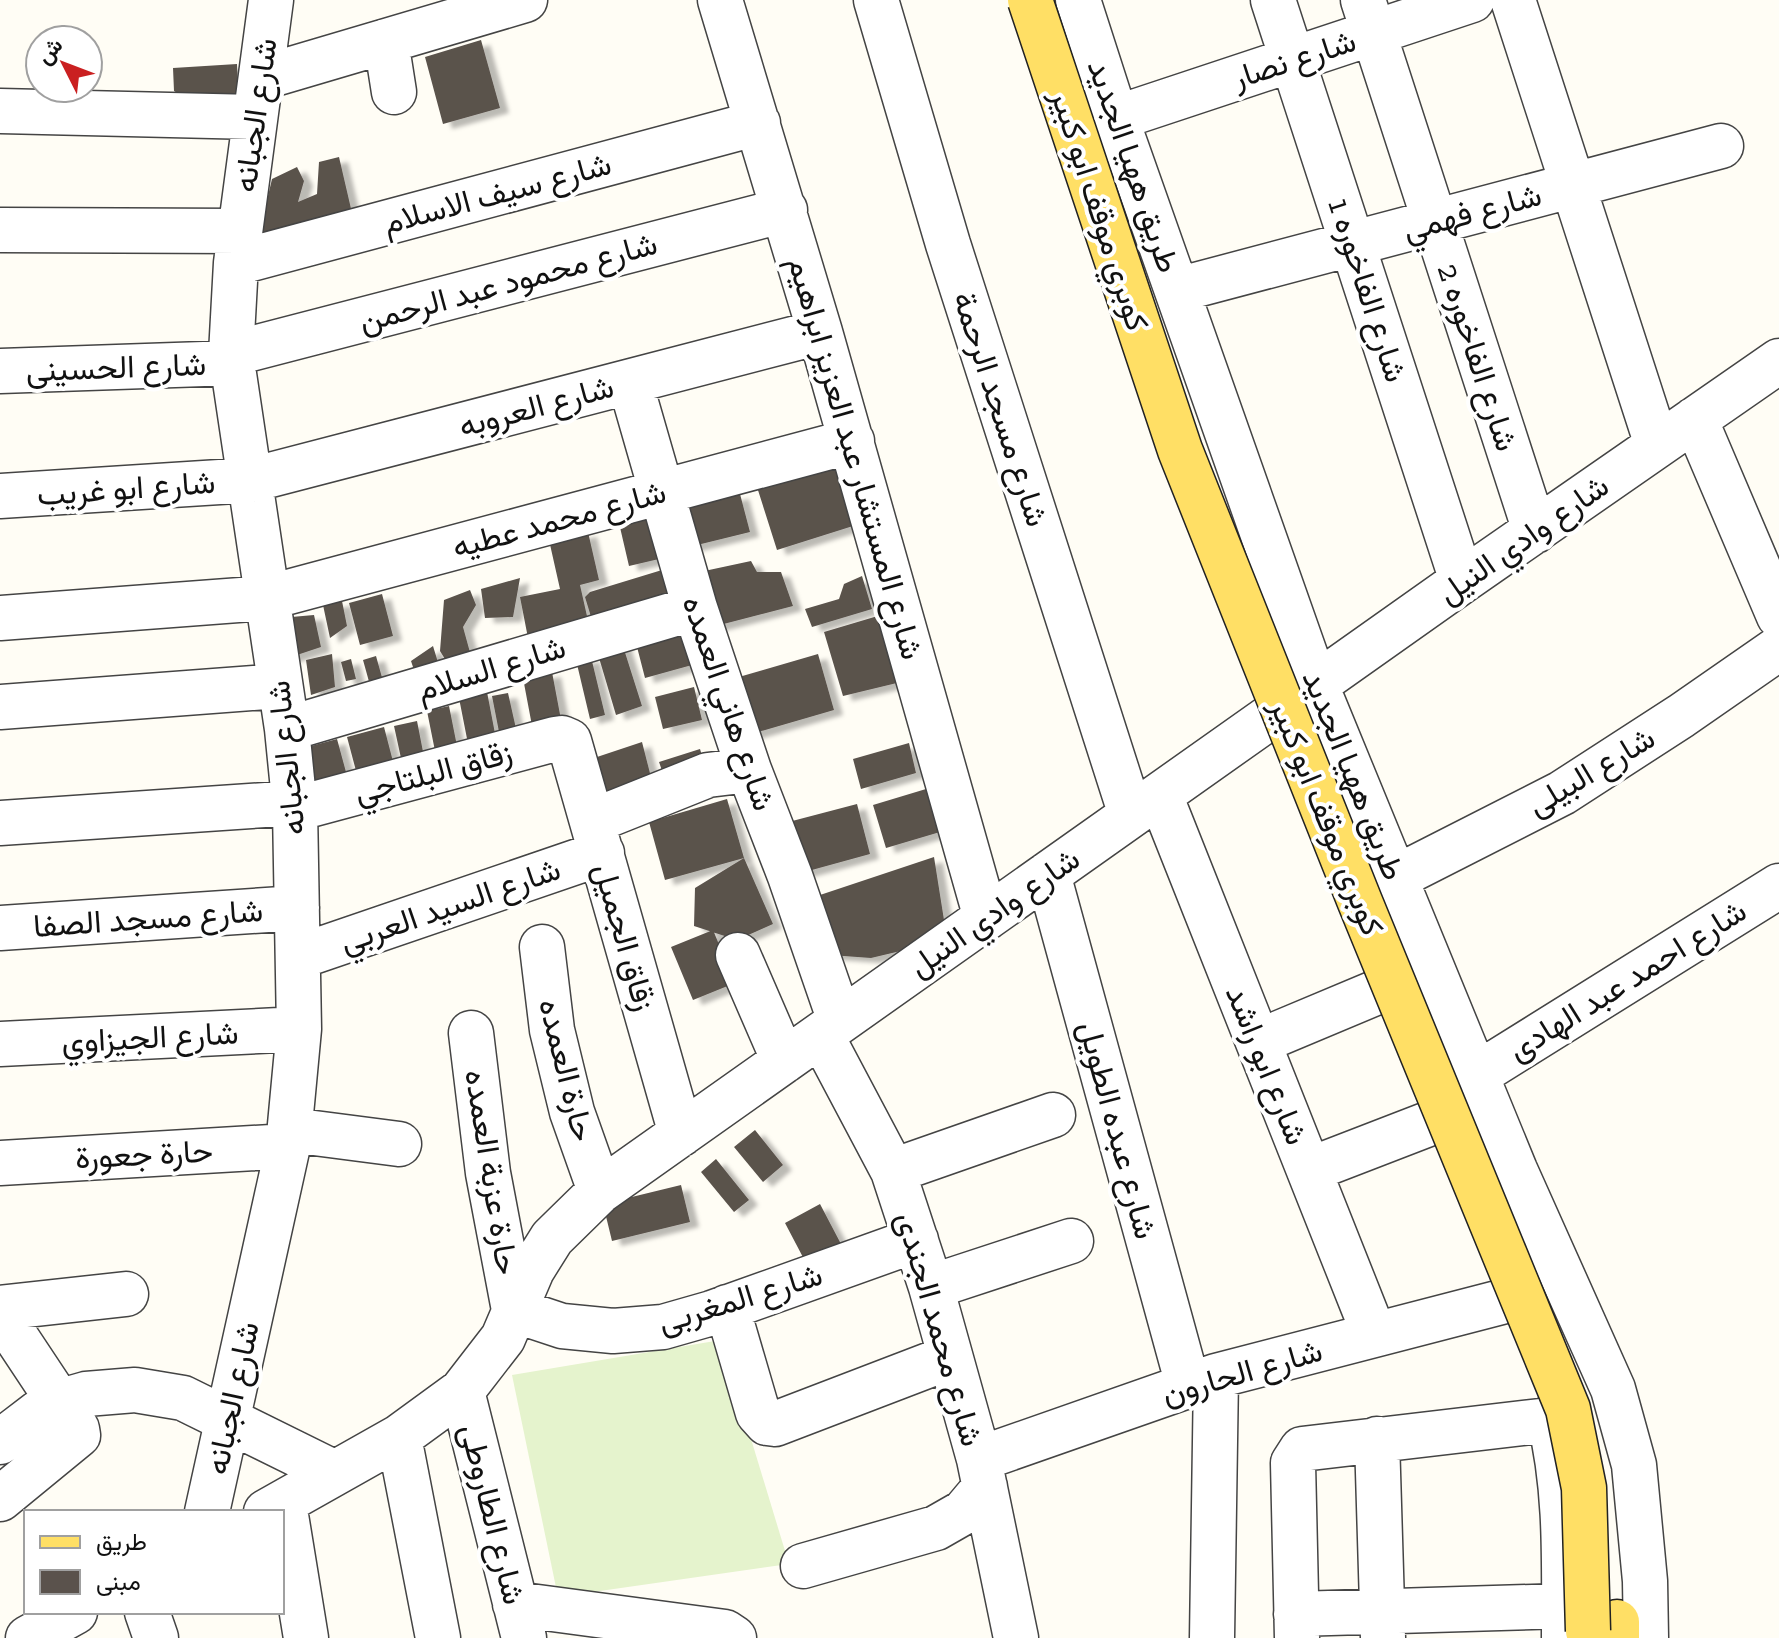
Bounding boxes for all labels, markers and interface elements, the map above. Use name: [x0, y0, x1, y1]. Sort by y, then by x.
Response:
street label: شارع نصار: [1227, 21, 1361, 100]
north arrow: [24, 24, 104, 104]
text: ش: [31, 32, 68, 70]
street label: شارع الجبانه: [225, 35, 288, 195]
street label: طريق ههيا الجديد: [1079, 54, 1188, 278]
street label: كوبري موقف ابو كبير: [1036, 83, 1157, 338]
street label: شارع سيف الاسلام: [379, 144, 616, 245]
street label: شارع فهمي: [1399, 175, 1547, 255]
street label: شارع الفاخوره 1: [1318, 193, 1416, 388]
street label: شارع محمود عبد الرحمن: [355, 224, 662, 343]
street label: شارع المستشار عبد العزيز ابراهيم: [777, 252, 932, 665]
street label: شارع الفاخوره 2: [1427, 258, 1526, 457]
street label: شارع مسجد الرحمة: [942, 287, 1057, 532]
street label: شارع الحسينى: [25, 345, 207, 392]
street label: شارع العروبه: [454, 367, 618, 448]
street label: شارع ابو غريب: [36, 463, 217, 516]
street label: شارع وادي النيل: [1430, 466, 1620, 618]
street label: شارع محمد عطيه: [448, 472, 671, 569]
street label: شارع هاني العمده: [668, 591, 784, 818]
street label: شارع السلام: [412, 627, 571, 711]
street label: طريق ههيا الجديد: [1294, 665, 1413, 886]
street label: شارع الجبانه: [259, 678, 316, 837]
street label: كوبري موقف ابو كبير: [1255, 692, 1392, 943]
street label: شارع البيلى: [1520, 718, 1663, 826]
street label: زقاق البلتاجي: [350, 733, 518, 818]
street label: شارع وادي النيل: [901, 839, 1091, 991]
street label: شارع السيد العربي: [335, 849, 568, 967]
street label: زقاق الجميل: [585, 859, 664, 1016]
street label: شارع مسجد الصفا: [32, 891, 264, 948]
street label: شارع احمد عبد الهادى: [1501, 891, 1755, 1071]
street label: شارع ابو راشد: [1215, 980, 1316, 1151]
street label: حارة العمده: [530, 995, 603, 1146]
street label: شارع الجيزاوي: [61, 1013, 240, 1068]
street label: شارع عبده الطويل: [1068, 1017, 1165, 1244]
street label: حارة عزبة العمده: [456, 1067, 527, 1277]
street label: حارة جعورة: [74, 1131, 214, 1178]
street label: شارع محمد الجندى: [886, 1207, 992, 1451]
street label: شارع المغربى: [653, 1255, 828, 1344]
street label: شارع الجبانه: [197, 1318, 270, 1479]
street label: شارع الحارون: [1158, 1331, 1327, 1416]
street label: شارع الطاروطى: [449, 1420, 534, 1609]
legend: [24, 1510, 284, 1614]
text: طريق: [96, 1527, 147, 1557]
text: مبنى: [96, 1567, 141, 1596]

